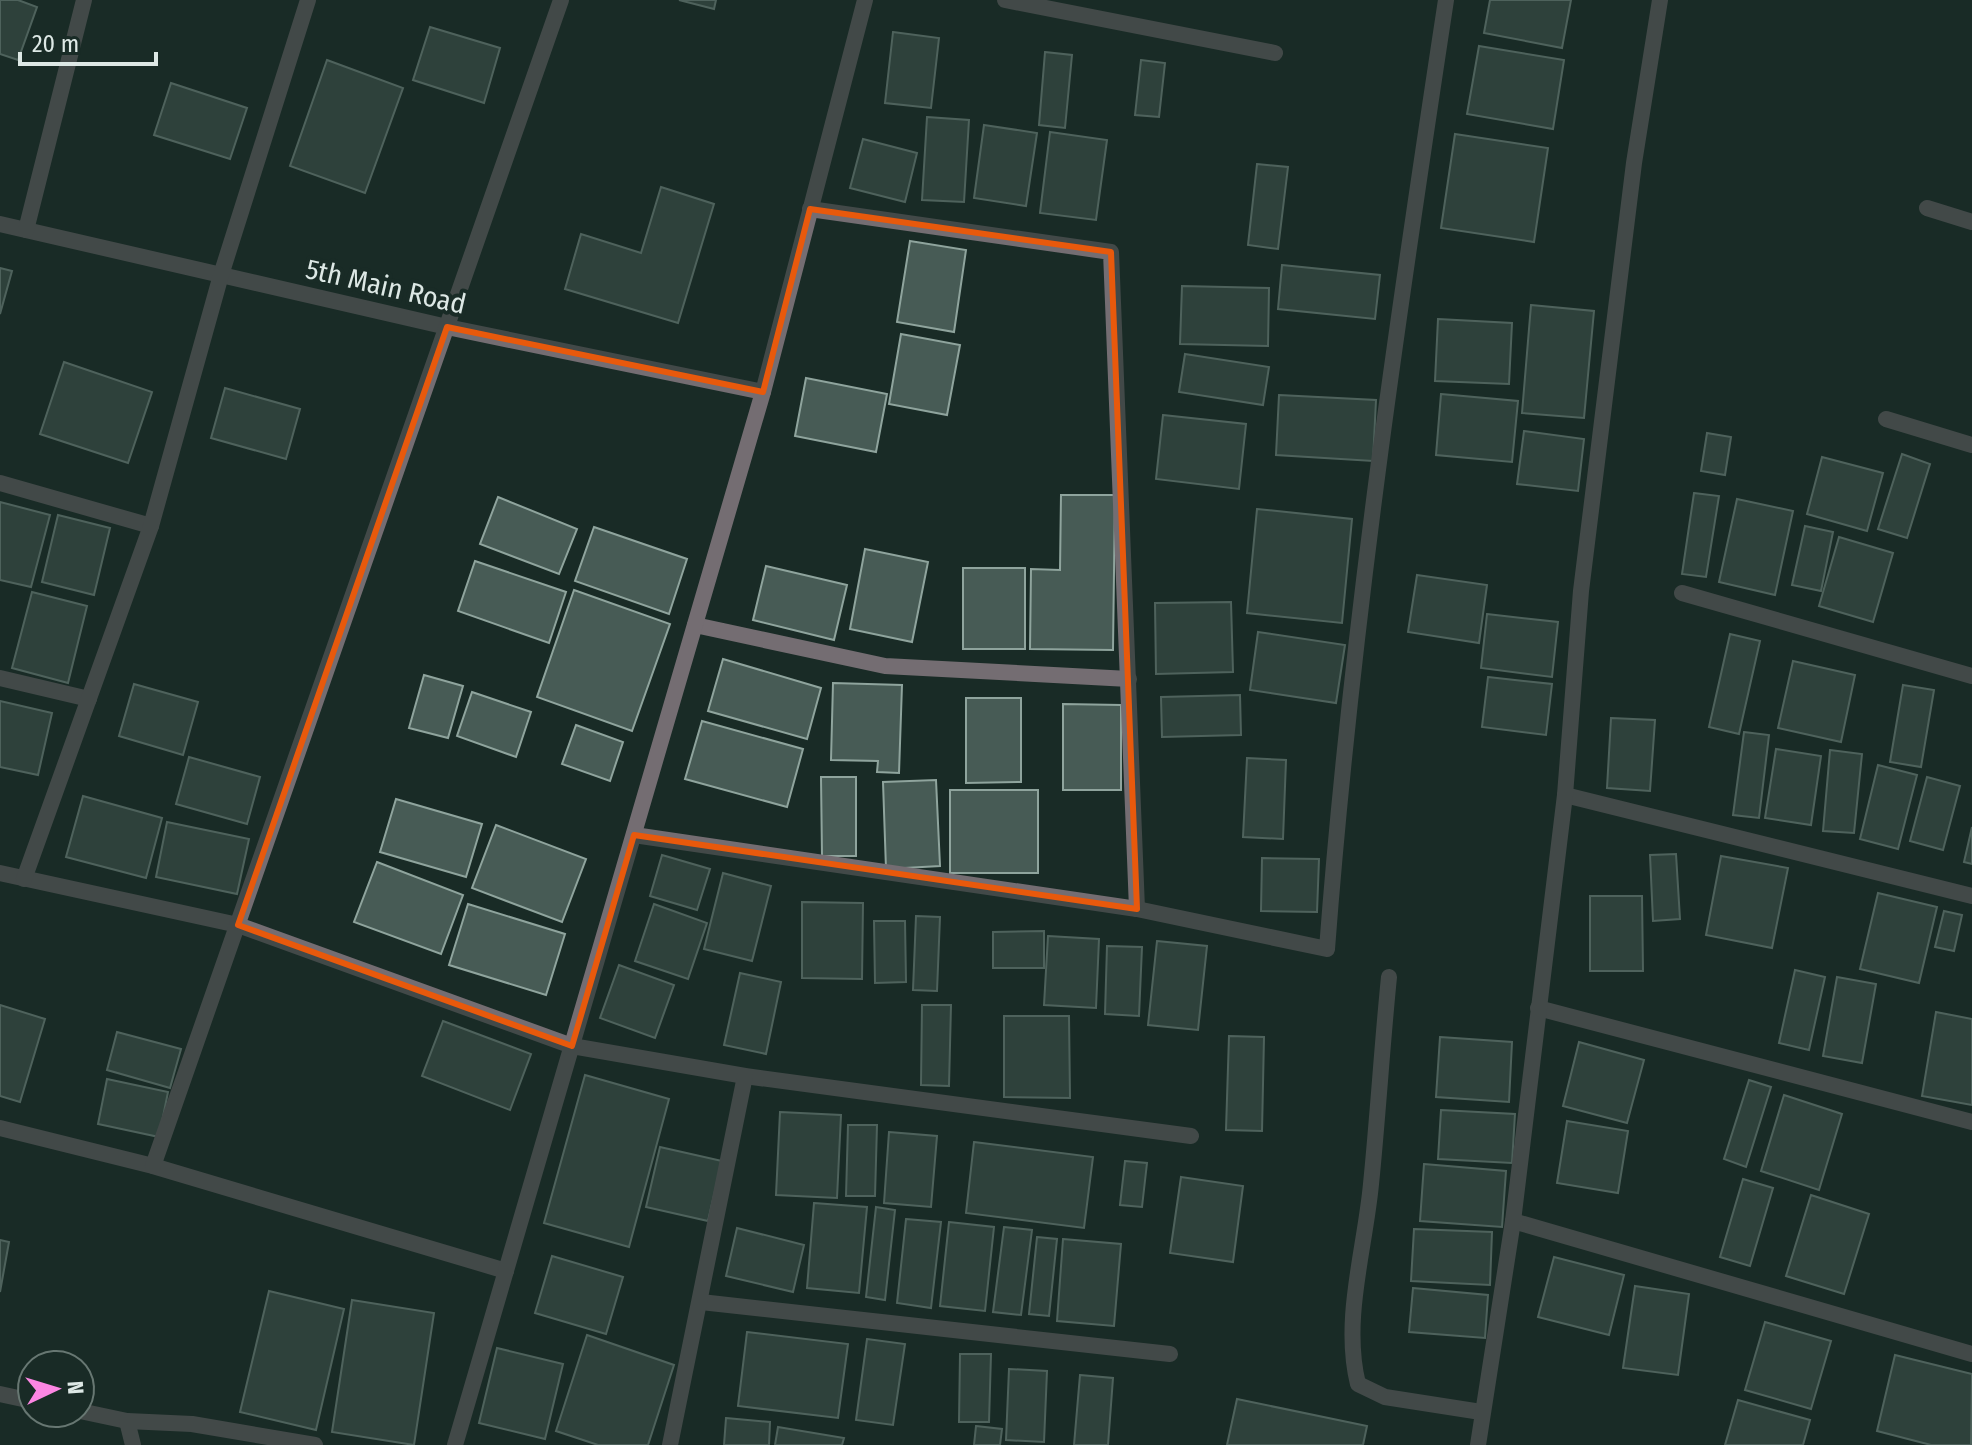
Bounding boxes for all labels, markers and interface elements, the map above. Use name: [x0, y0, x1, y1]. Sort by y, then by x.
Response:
scale bar: [20, 16, 156, 66]
text: 20 m: [32, 30, 79, 58]
street label: 5th Main Road: [303, 252, 469, 321]
north arrow: [16, 1349, 96, 1429]
text: N: [62, 1380, 89, 1395]

